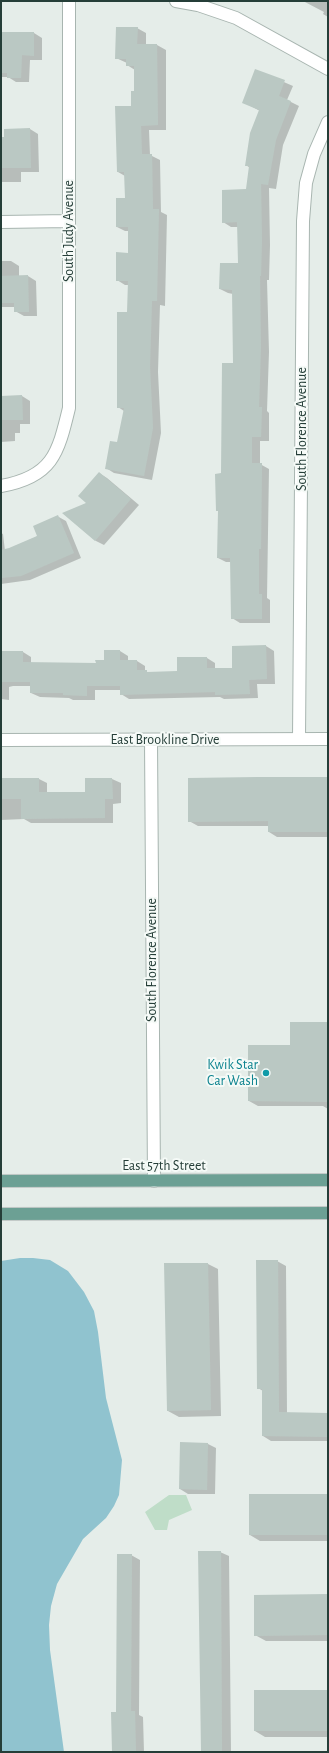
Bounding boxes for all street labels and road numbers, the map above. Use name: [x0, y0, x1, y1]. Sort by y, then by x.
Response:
street label: South Judy Avenue: [61, 180, 77, 282]
street label: South Florence Avenue: [294, 367, 310, 491]
street label: East Brookline Drive: [111, 732, 219, 748]
street label: South Florence Avenue: [144, 898, 160, 1022]
street label: East 57th Street: [122, 1158, 206, 1174]

